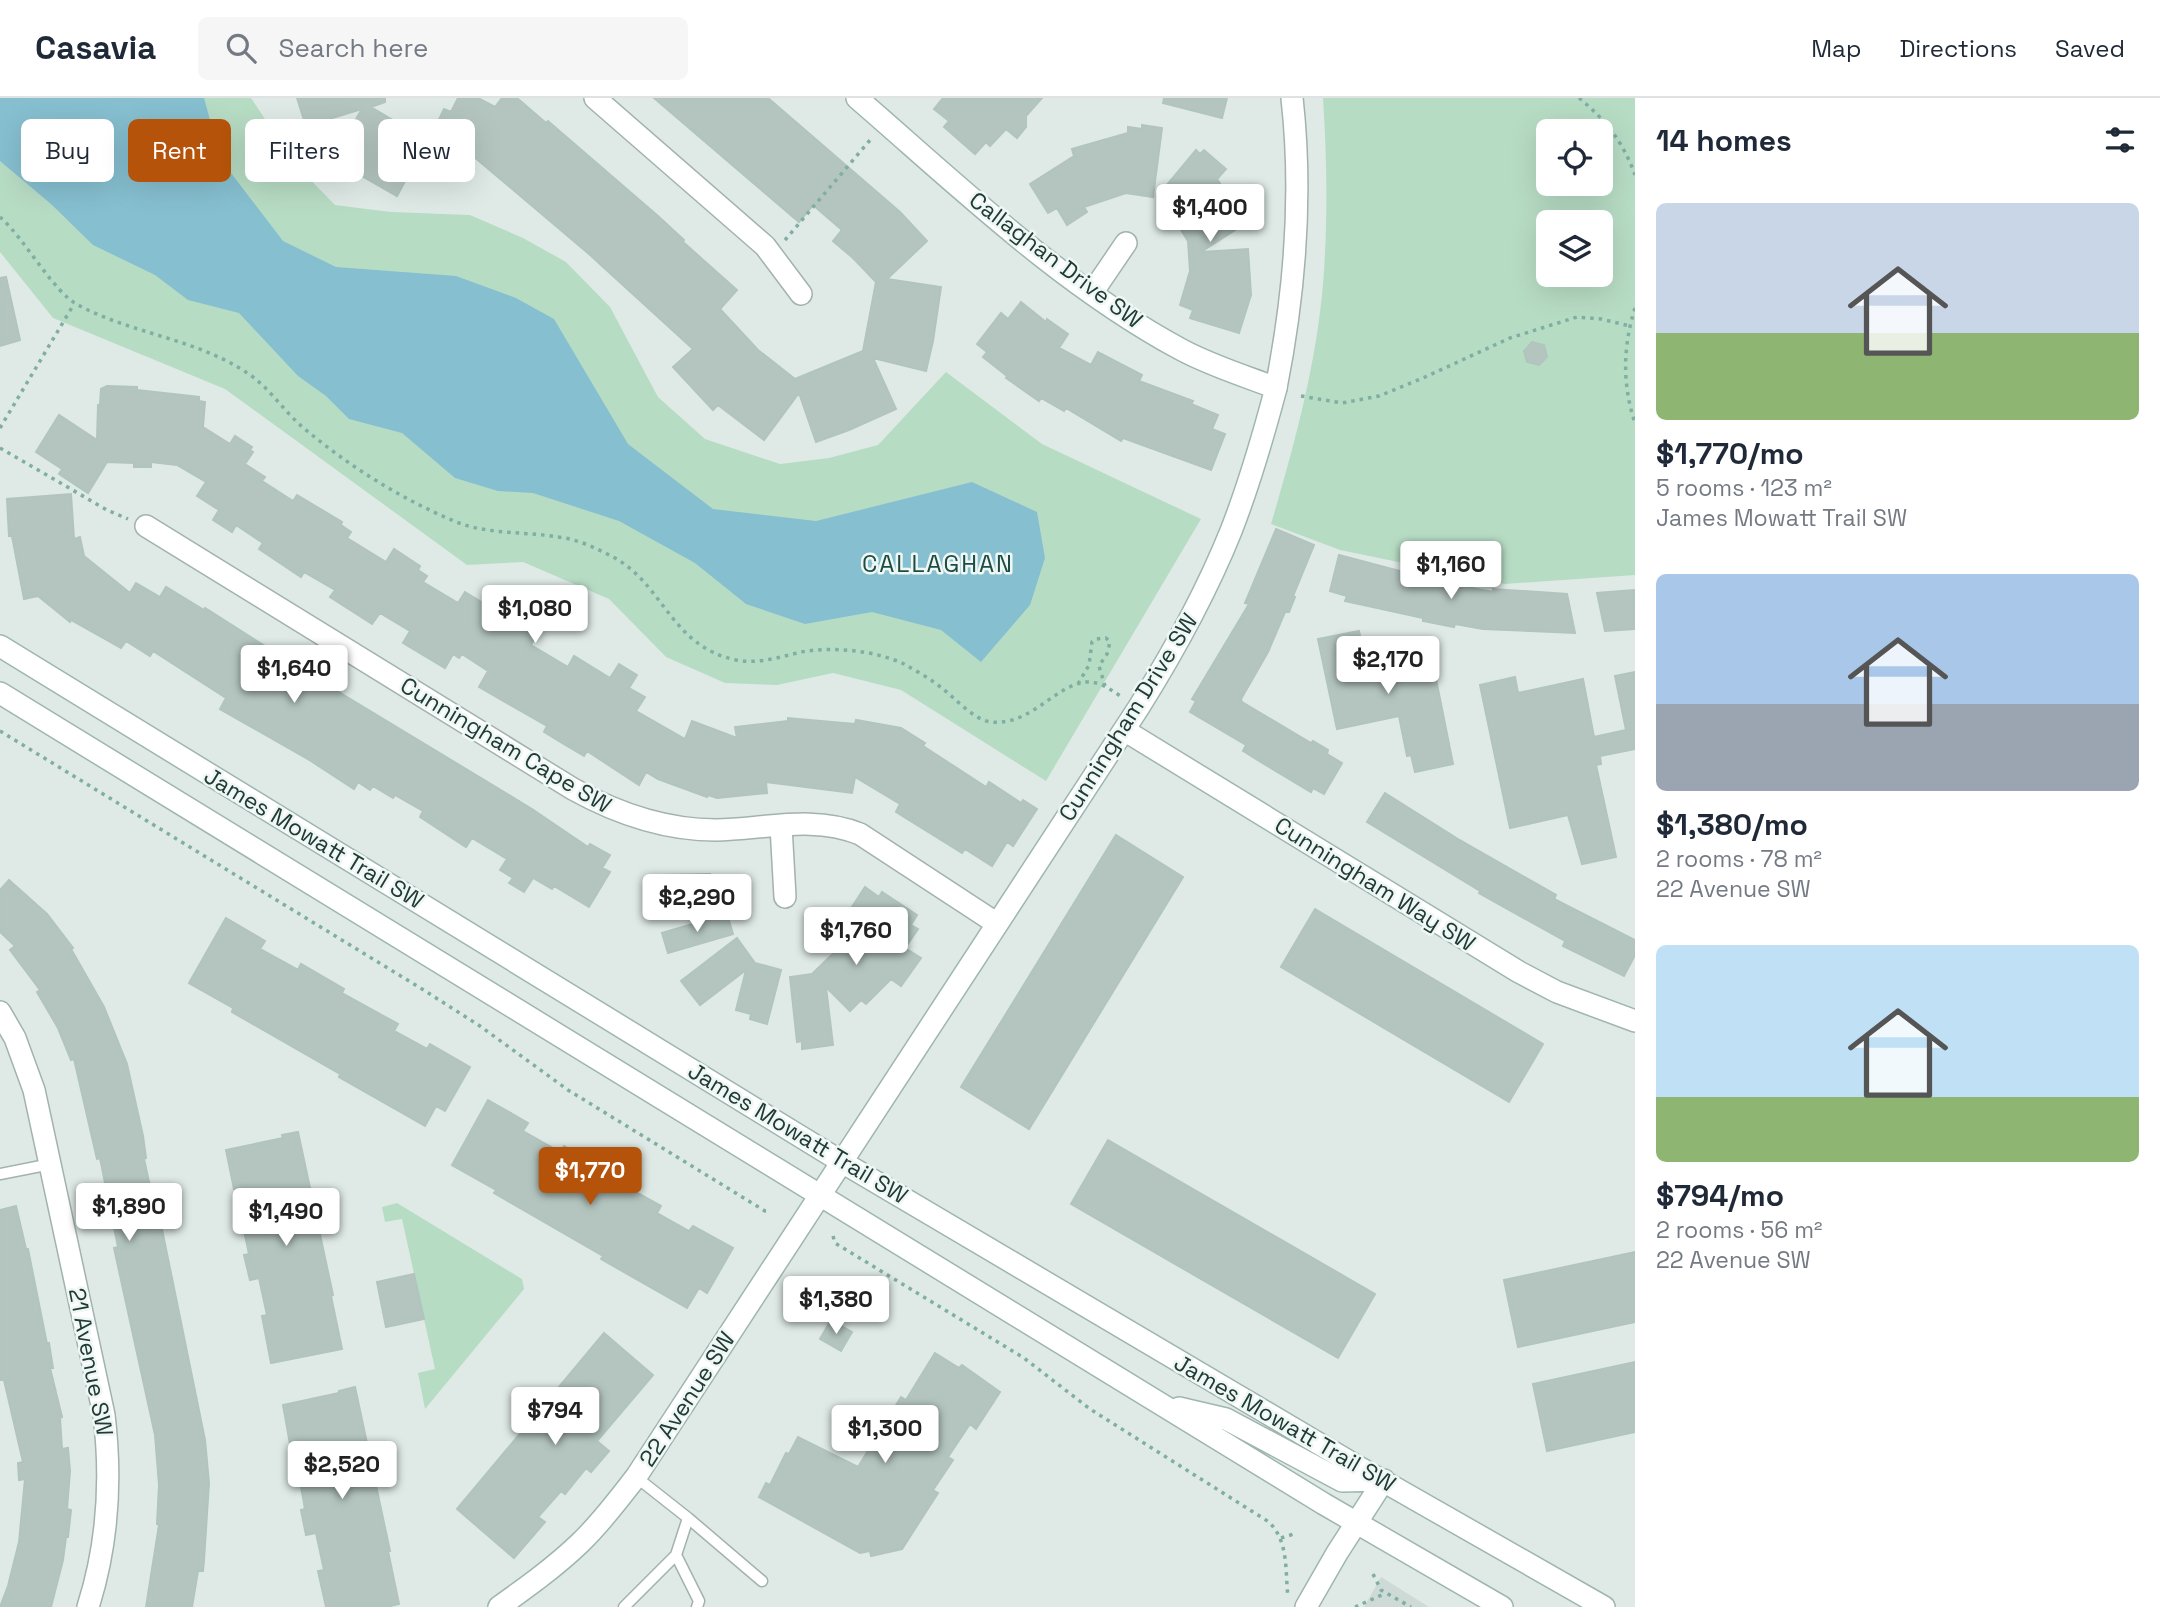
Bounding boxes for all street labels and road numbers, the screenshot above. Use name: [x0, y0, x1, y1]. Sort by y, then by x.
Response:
street label: Callaghan Drive SW: [963, 185, 1149, 335]
street label: Cunningham Drive SW: [1052, 607, 1204, 827]
street label: Cunningham Cape SW: [395, 670, 617, 820]
street label: James Mowatt Trail SW: [199, 760, 429, 916]
street label: Cunningham Way SW: [1269, 810, 1481, 958]
street label: James Mowatt Trail SW: [683, 1055, 913, 1211]
street label: 21 Avenue SW: [62, 1285, 120, 1439]
street label: 22 Avenue SW: [632, 1326, 742, 1472]
street label: James Mowatt Trail SW: [1169, 1347, 1401, 1499]

